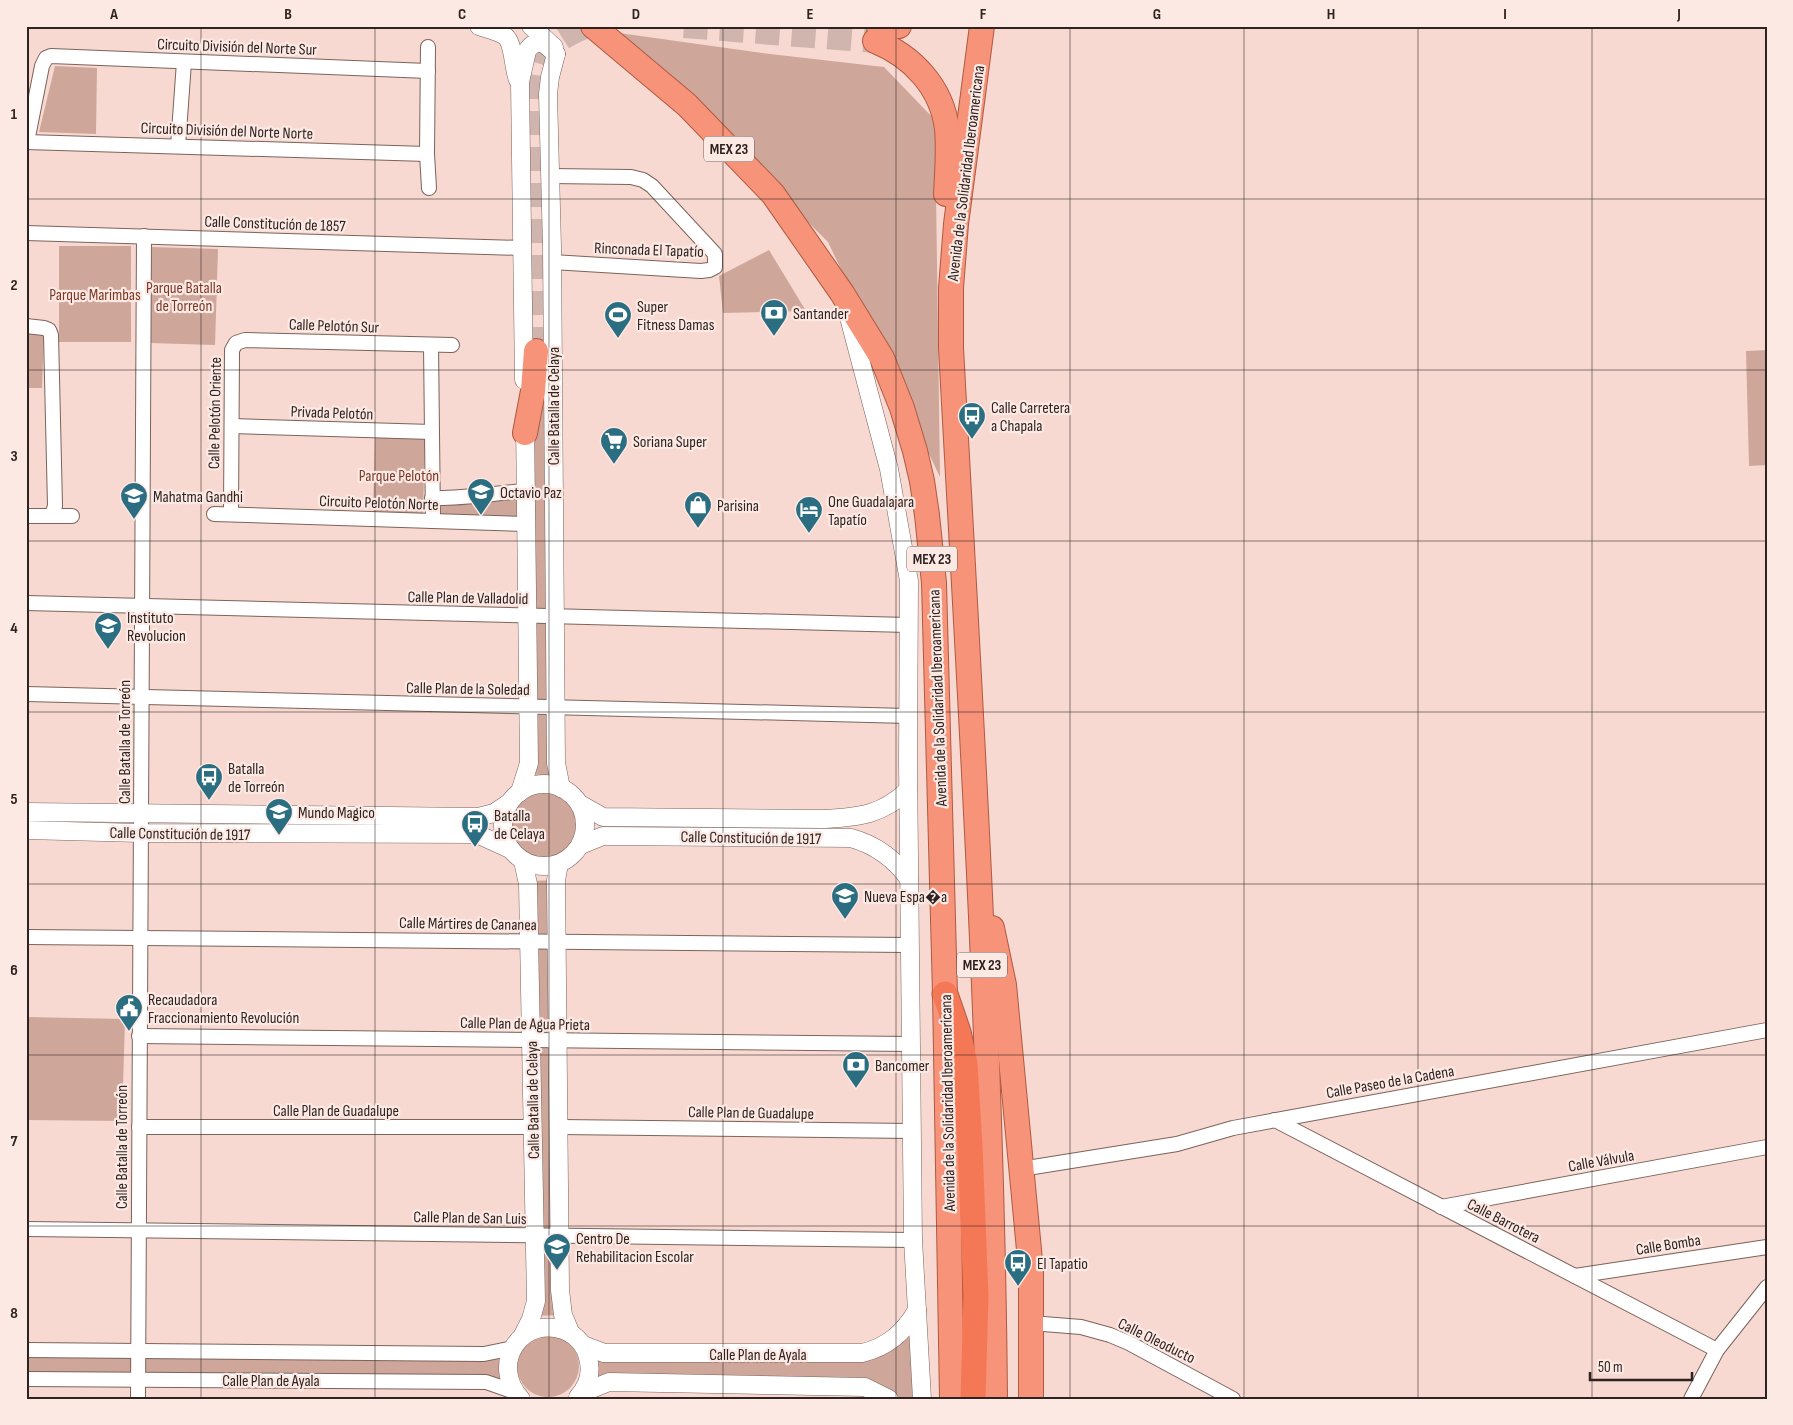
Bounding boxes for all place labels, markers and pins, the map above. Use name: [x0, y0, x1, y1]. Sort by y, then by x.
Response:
place label: Super Fitness Damas: [637, 298, 715, 335]
bank icon: Santander: [759, 298, 789, 337]
sports icon: Super Fitness Damas: [603, 300, 633, 339]
place label: Santander: [793, 305, 849, 324]
place label: Calle Carretera a Chapala: [991, 399, 1070, 436]
bus stop icon: Calle Carretera a Chapala: [957, 401, 987, 440]
supermarket icon: Soriana Super: [599, 426, 629, 465]
place label: Soriana Super: [633, 433, 707, 452]
school or university icon: Octavio Paz: [466, 477, 496, 516]
school or university icon: Mahatma Gandhi: [119, 481, 149, 520]
place label: Octavio Paz: [500, 484, 562, 503]
place label: Mahatma Gandhi: [153, 488, 243, 507]
shop icon: Parisina: [683, 490, 713, 529]
place label: One Guadalajara Tapatío: [828, 493, 914, 530]
hotel icon: One Guadalajara Tapatío: [794, 495, 824, 534]
place label: Parisina: [717, 497, 759, 516]
place label: Instituto Revolucion: [127, 609, 186, 646]
school or university icon: Instituto Revolucion: [93, 611, 123, 650]
place label: Batalla de Torreón: [228, 760, 285, 797]
bus stop icon: Batalla de Torreón: [194, 762, 224, 801]
school or university icon: Mundo Magico: [264, 797, 294, 836]
place label: Mundo Magico: [298, 804, 375, 823]
place label: Batalla de Celaya: [494, 807, 545, 844]
bus stop icon: Batalla de Celaya: [460, 809, 490, 848]
school or university icon: Nueva Espa�a: [830, 881, 860, 920]
place label: Nueva Espa�a: [864, 888, 947, 907]
place label: Recaudadora Fraccionamiento Revolución: [148, 991, 299, 1028]
public building icon: Recaudadora Fraccionamiento Revolución: [114, 993, 144, 1032]
bank icon: Bancomer: [841, 1050, 871, 1089]
place label: Bancomer: [875, 1057, 930, 1076]
place label: Centro De Rehabilitacion Escolar: [576, 1230, 694, 1267]
school or university icon: Centro De Rehabilitacion Escolar: [542, 1232, 572, 1271]
bus stop icon: El Tapatio: [1003, 1248, 1033, 1287]
place label: El Tapatio: [1037, 1255, 1088, 1274]

